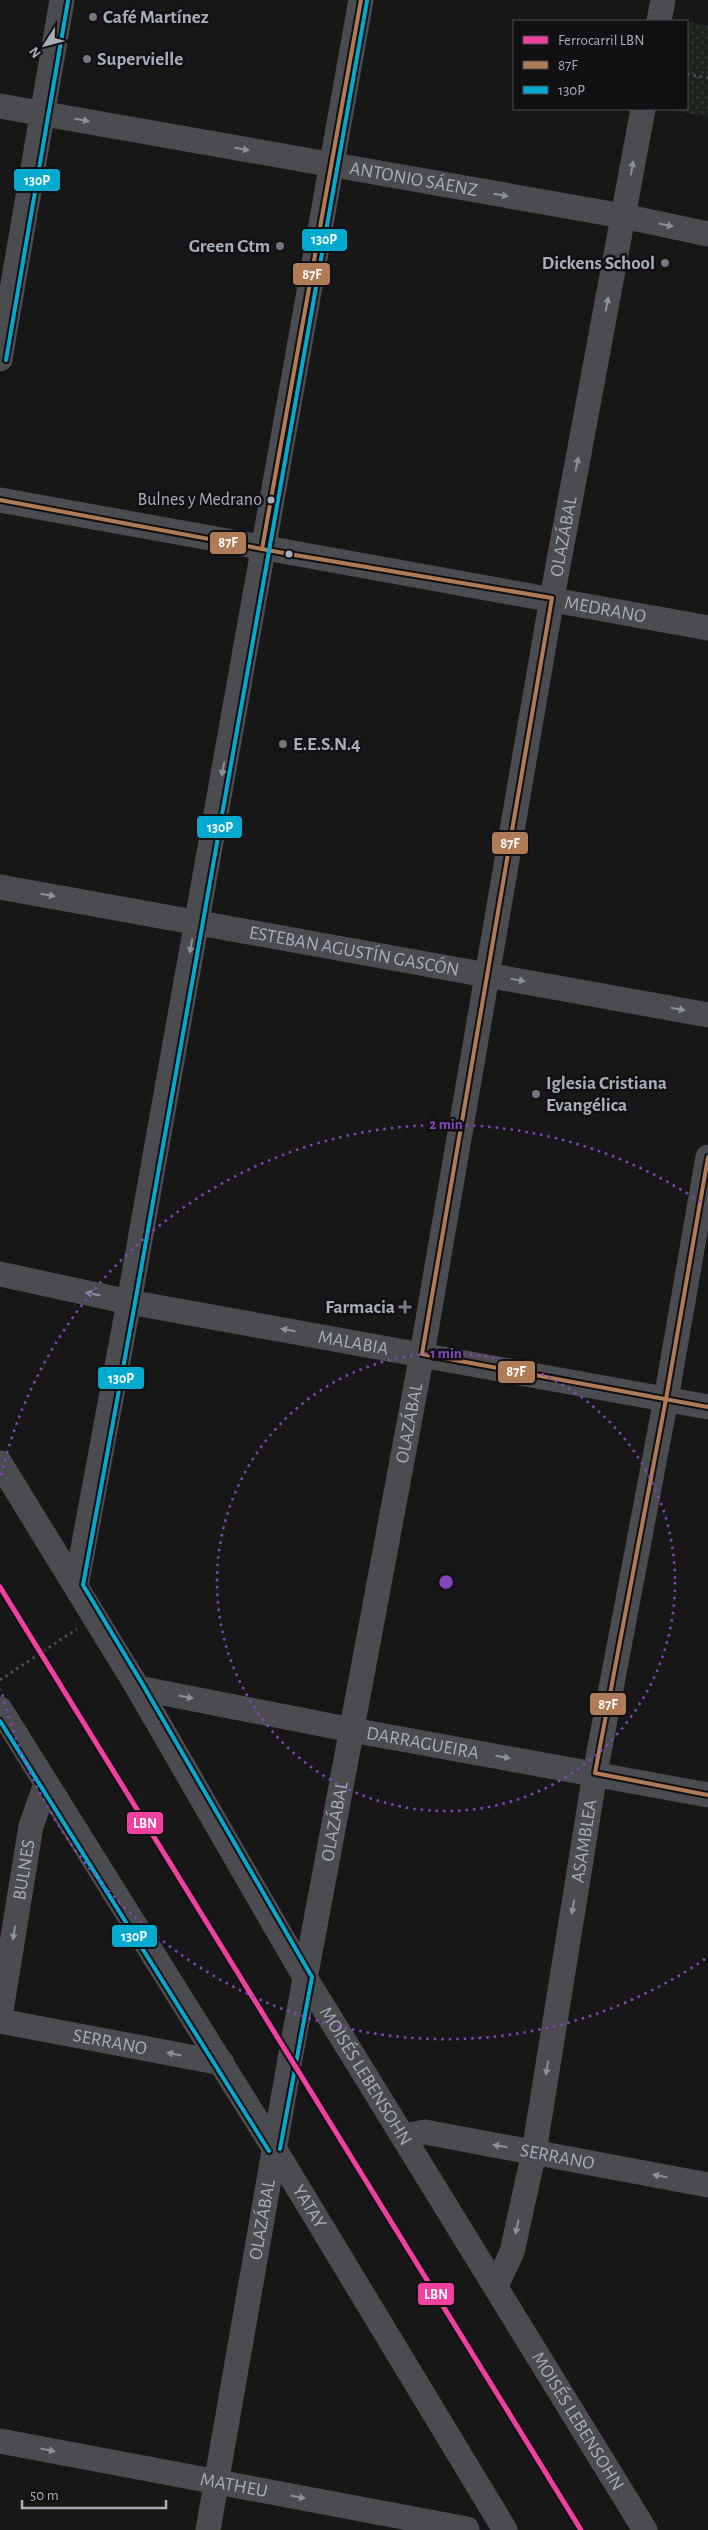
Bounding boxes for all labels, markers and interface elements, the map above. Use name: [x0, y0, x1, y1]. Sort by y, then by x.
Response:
place label: Café Martínez: [103, 8, 209, 27]
marker: Café Martínez: [87, 11, 99, 23]
north arrow: [20, 20, 70, 70]
legend: [513, 20, 688, 110]
text: Ferrocarril LBN: [558, 33, 644, 48]
text: N: [27, 44, 44, 60]
place label: Supervielle: [97, 50, 183, 69]
marker: Supervielle: [81, 53, 93, 65]
text: 87F: [558, 58, 578, 73]
text: 130P: [558, 83, 585, 98]
one-way arrow: [75, 117, 91, 125]
one-way arrow: [235, 146, 251, 154]
street label: ANTONIO SÁENZ: [348, 158, 479, 200]
one-way arrow: [628, 161, 636, 176]
line badge: 130P: [13, 168, 61, 192]
text: 130P: [24, 174, 50, 188]
one-way arrow: [494, 191, 510, 199]
one-way arrow: [658, 221, 673, 229]
line badge: 130P: [301, 228, 348, 252]
text: 130P: [311, 233, 337, 247]
place label: Green Gtm: [189, 237, 270, 256]
marker: Green Gtm: [274, 240, 286, 252]
place label: Dickens School: [542, 254, 655, 273]
marker: Dickens School: [659, 257, 671, 269]
line badge: 87F: [292, 262, 331, 286]
text: 87F: [302, 268, 322, 282]
one-way arrow: [603, 296, 611, 312]
one-way arrow: [573, 456, 581, 472]
place label: Bulnes y Medrano: [137, 491, 262, 509]
marker: Bulnes y Medrano: [266, 495, 276, 505]
street label: OLAZÁBAL: [547, 495, 580, 578]
line badge: 87F: [209, 531, 247, 555]
text: 87F: [218, 536, 238, 550]
unlabelled marker: [284, 549, 294, 559]
street label: MEDRANO: [563, 593, 648, 626]
place label: E.E.S.N.4: [293, 735, 361, 754]
marker: E.E.S.N.4: [277, 738, 289, 750]
one-way arrow: [218, 761, 226, 777]
line badge: 130P: [196, 815, 243, 839]
text: 130P: [207, 821, 233, 835]
line badge: 87F: [491, 831, 529, 855]
text: 87F: [500, 837, 520, 851]
one-way arrow: [40, 892, 56, 900]
street label: ESTEBAN AGUSTÍN GASCÓN: [248, 923, 461, 979]
one-way arrow: [186, 939, 194, 955]
one-way arrow: [510, 977, 526, 985]
one-way arrow: [670, 1006, 686, 1014]
place label: Iglesia Cristiana Evangélica: [546, 1074, 667, 1115]
marker: Iglesia Cristiana Evangélica: [530, 1088, 542, 1100]
text: 2 min: [429, 1117, 463, 1132]
one-way arrow: [86, 1290, 101, 1298]
place label: Farmacia: [325, 1298, 395, 1317]
marker: Farmacia: [399, 1301, 411, 1313]
one-way arrow: [279, 1325, 295, 1333]
street label: MALABIA: [317, 1327, 390, 1358]
text: 1 min: [430, 1346, 462, 1361]
line badge: 87F: [497, 1360, 536, 1384]
text: 87F: [506, 1365, 526, 1379]
line badge: 130P: [97, 1366, 145, 1390]
text: 130P: [108, 1372, 134, 1386]
street label: OLAZÁBAL: [392, 1381, 426, 1465]
centre of rings: [437, 1573, 455, 1591]
line badge: 87F: [589, 1692, 627, 1716]
one-way arrow: [178, 1694, 194, 1702]
text: 87F: [598, 1698, 618, 1712]
street label: DARRAGUEIRA: [365, 1723, 481, 1762]
one-way arrow: [495, 1753, 511, 1761]
street label: OLAZÁBAL: [318, 1780, 351, 1863]
street label: ASAMBLEA: [568, 1798, 600, 1884]
line badge: LBN: [126, 1811, 164, 1835]
text: LBN: [133, 1817, 157, 1831]
street label: BULNES: [10, 1838, 38, 1902]
one-way arrow: [569, 1899, 577, 1915]
line badge: 130P: [111, 1924, 158, 1948]
one-way arrow: [9, 1926, 17, 1942]
text: 130P: [121, 1930, 147, 1944]
street label: MOISÉS LEBENSOHN: [316, 2003, 415, 2149]
street label: SERRANO: [71, 2026, 149, 2058]
one-way arrow: [166, 2050, 182, 2058]
one-way arrow: [543, 2060, 551, 2076]
street label: SERRANO: [519, 2141, 596, 2173]
one-way arrow: [492, 2142, 508, 2150]
one-way arrow: [652, 2171, 668, 2179]
street label: OLAZÁBAL: [246, 2178, 278, 2261]
street label: YATAY: [289, 2181, 330, 2232]
one-way arrow: [513, 2220, 521, 2235]
line badge: LBN: [417, 2282, 455, 2306]
text: LBN: [424, 2288, 448, 2302]
street label: MOISÉS LEBENSOHN: [528, 2348, 628, 2494]
one-way arrow: [40, 2446, 55, 2454]
street label: MATHEU: [199, 2469, 269, 2501]
scale bar: [22, 2478, 166, 2510]
text: 50 m: [30, 2488, 59, 2503]
one-way arrow: [291, 2493, 307, 2501]

